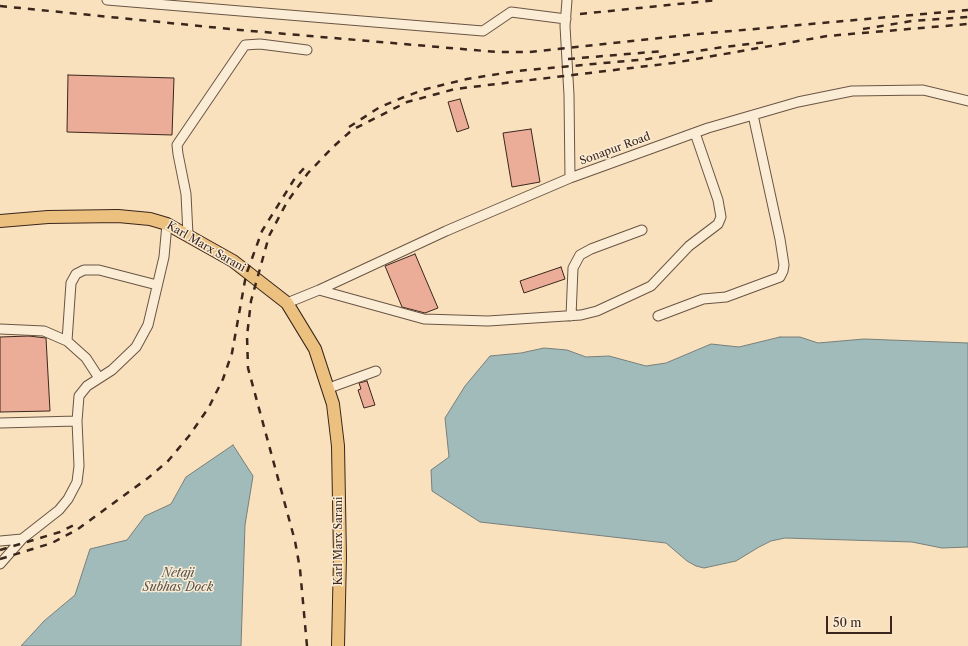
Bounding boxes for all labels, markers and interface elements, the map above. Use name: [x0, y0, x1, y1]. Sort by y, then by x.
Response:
street label: Sonapur Road: [578, 130, 652, 168]
street label: Karl Marx Sarani: [164, 219, 248, 275]
street label: Karl Marx Sarani: [332, 497, 346, 585]
water label: Netaji Subhas Dock: [143, 567, 213, 595]
scale bar: [828, 608, 894, 634]
text: 50 m: [833, 615, 862, 630]

